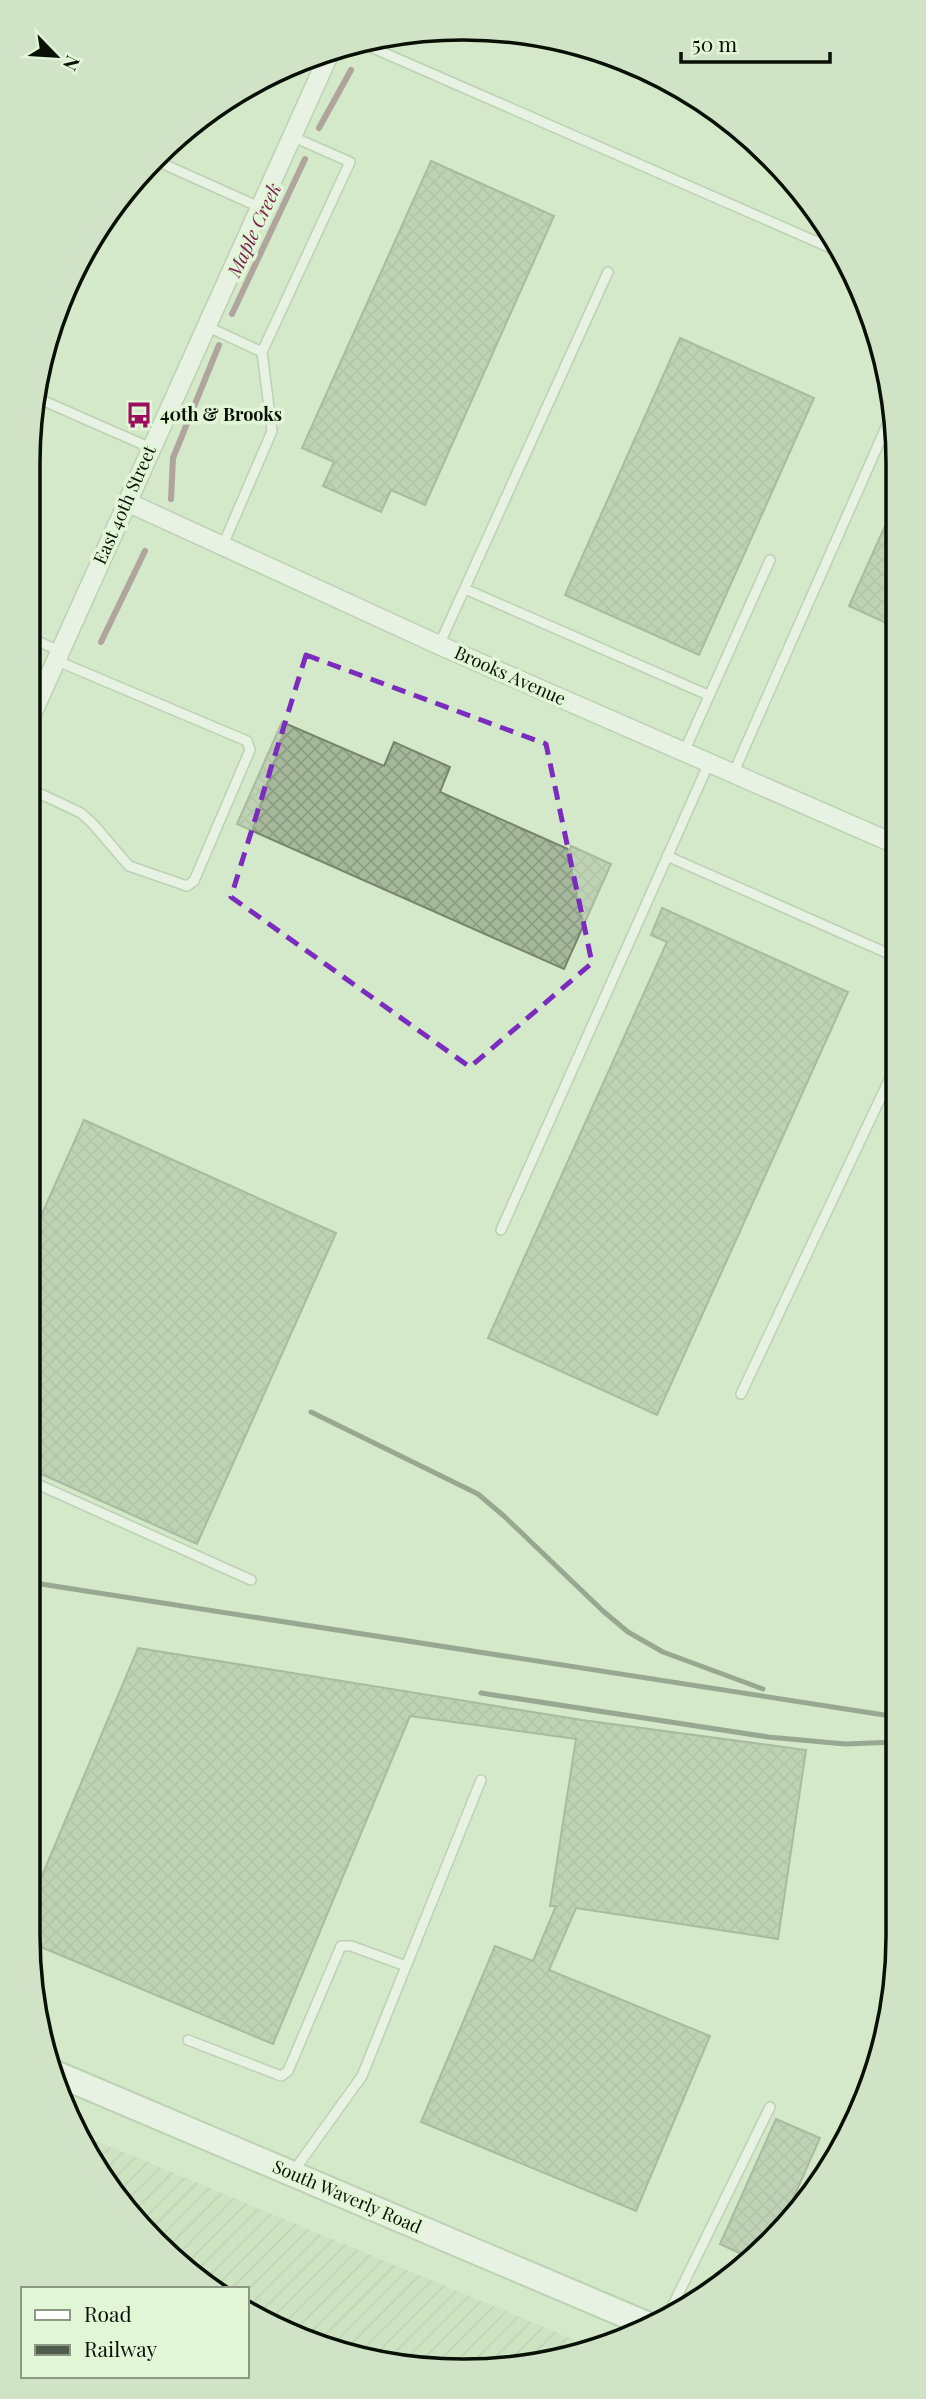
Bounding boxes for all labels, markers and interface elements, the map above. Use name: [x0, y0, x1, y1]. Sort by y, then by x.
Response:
north arrow: [21, 21, 91, 91]
scale bar: [681, 21, 830, 65]
text: 50 m: [692, 29, 738, 57]
text: N: [58, 52, 87, 76]
water label: Maple Creek: [220, 178, 286, 282]
bus stop icon: 40th & Brooks: [124, 400, 154, 430]
place label: 40th & Brooks: [160, 402, 282, 426]
street label: East 40th Street: [87, 441, 161, 568]
street label: Brooks Avenue: [451, 640, 570, 710]
street label: South Waverly Road: [269, 2154, 426, 2239]
legend: [21, 2287, 248, 2378]
text: Road: [84, 2299, 132, 2327]
text: Railway: [84, 2334, 158, 2362]

